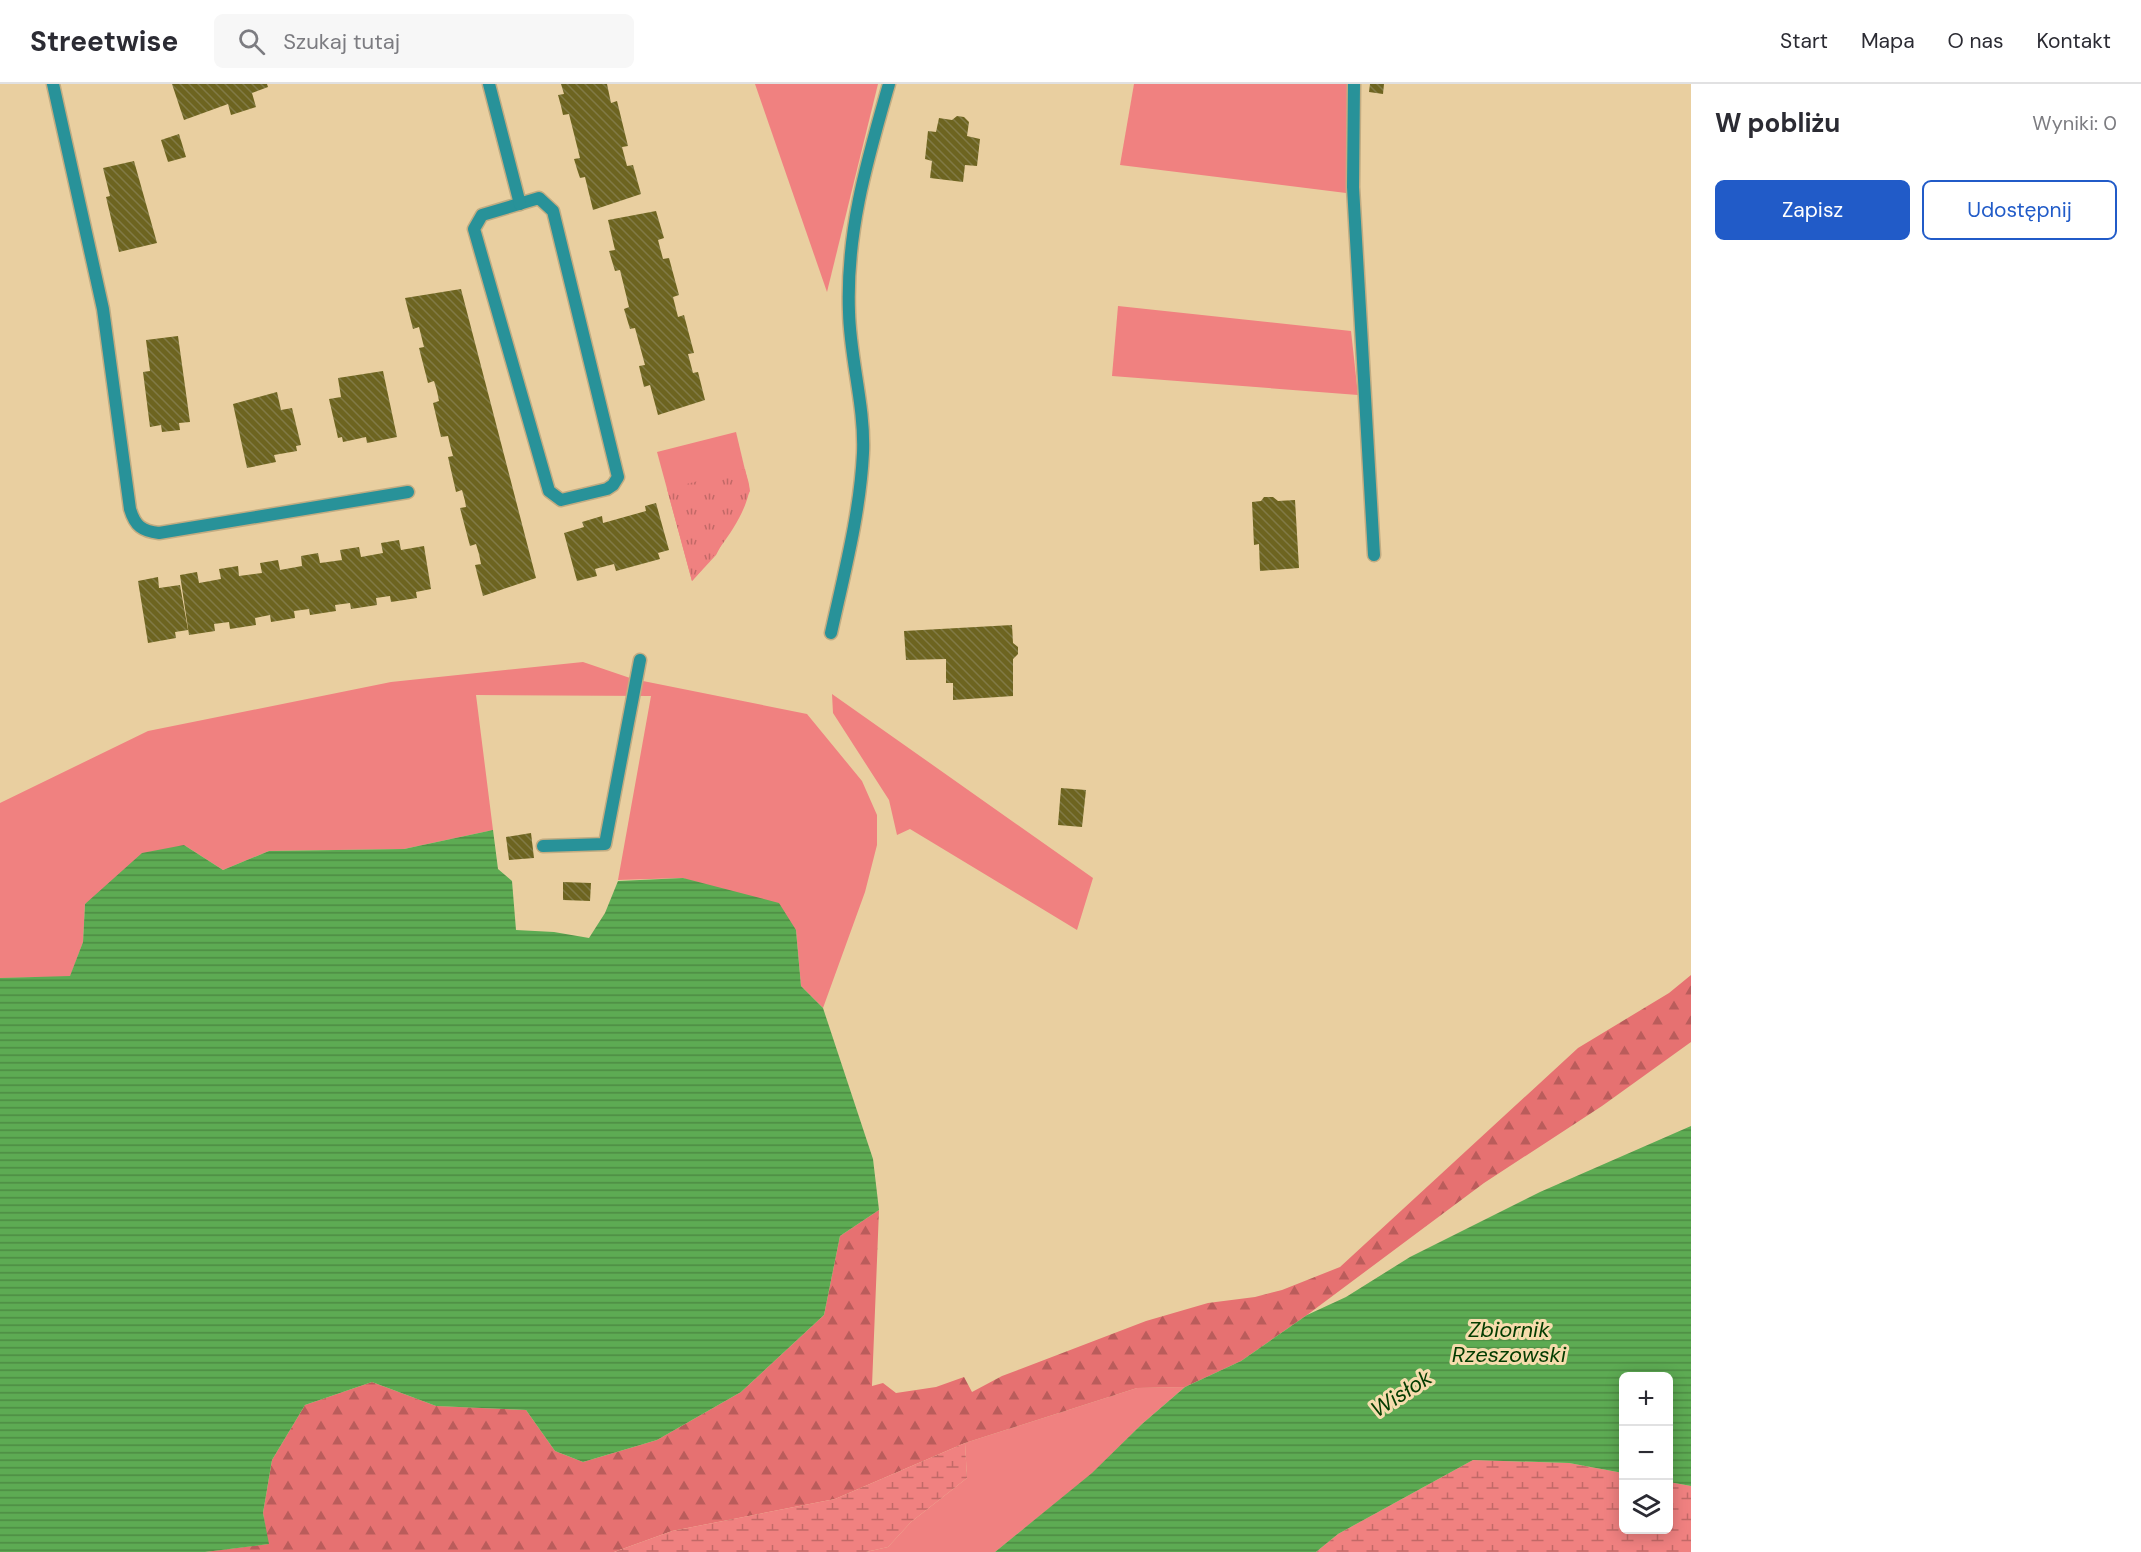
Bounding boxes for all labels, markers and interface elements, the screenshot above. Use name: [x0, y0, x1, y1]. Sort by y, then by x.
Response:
search box: [214, 14, 634, 68]
text: Streetwise: [30, 23, 178, 60]
icon: search: [235, 25, 268, 58]
text: Szukaj tutaj: [283, 27, 400, 56]
text: Start: [1780, 27, 1828, 55]
text: Mapa: [1861, 27, 1915, 55]
text: O nas: [1948, 27, 2003, 55]
text: Kontakt: [2036, 27, 2111, 55]
text: W pobliżu: [1715, 106, 1840, 140]
text: Wyniki: 0: [2032, 110, 2117, 136]
button: Zapisz: [1715, 180, 1910, 240]
button: Udostępnij: [1922, 180, 2117, 240]
water label: Zbiornik Rzeszowski: [1452, 1315, 1567, 1369]
water label: Wisłok: [1365, 1362, 1438, 1424]
map controls: [1619, 1372, 1673, 1534]
button: +: [1619, 1372, 1673, 1426]
button: −: [1619, 1426, 1673, 1480]
button: layers: [1619, 1480, 1673, 1534]

